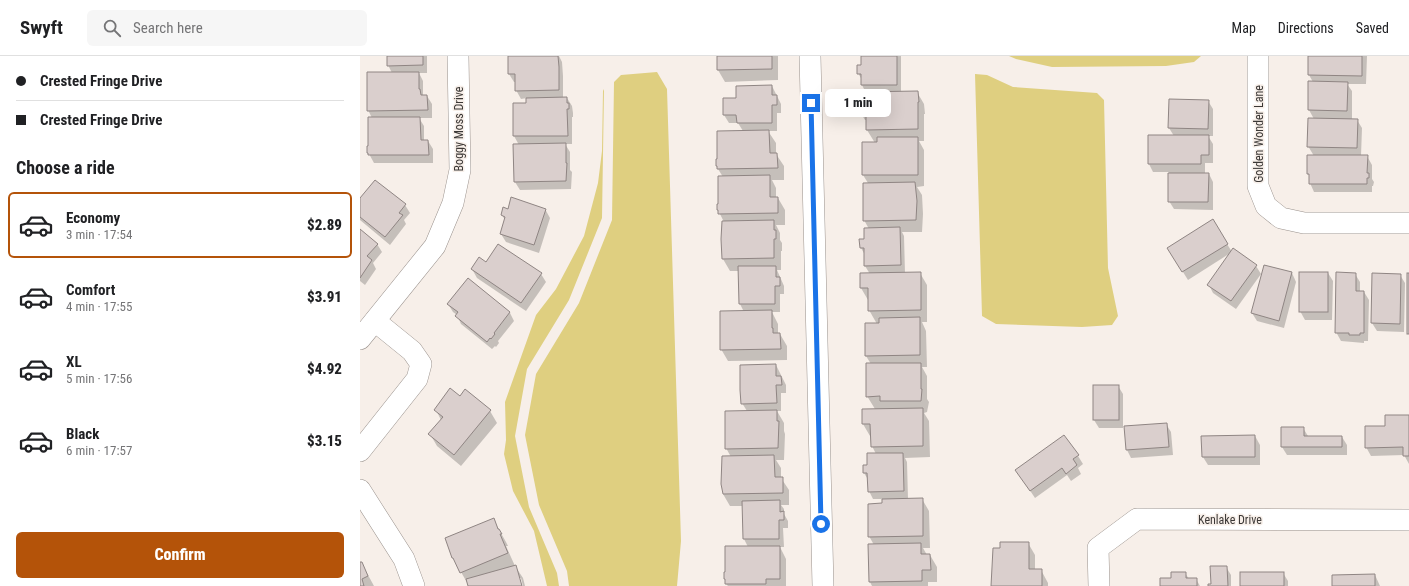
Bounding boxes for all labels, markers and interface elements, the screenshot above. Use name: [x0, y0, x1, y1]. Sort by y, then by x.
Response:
search box: [87, 10, 367, 46]
text: Swyft: [20, 16, 63, 39]
icon: search: [101, 17, 123, 39]
text: Search here: [133, 19, 203, 37]
text: Map: [1232, 20, 1256, 36]
text: Directions: [1278, 20, 1334, 36]
text: Saved: [1356, 20, 1389, 36]
text: Crested Fringe Drive: [40, 72, 162, 90]
street label: Golden Wonder Lane: [1252, 85, 1266, 183]
street label: Boggy Moss Drive: [452, 86, 466, 171]
callout: 1 min: [825, 89, 891, 117]
route end: [802, 94, 820, 112]
text: 1 min: [844, 95, 872, 110]
text: Crested Fringe Drive: [40, 111, 162, 129]
text: Choose a ride: [16, 157, 115, 178]
icon: car: [18, 207, 54, 243]
text: Economy: [66, 209, 120, 227]
text: $2.89: [307, 216, 342, 234]
text: 3 min · 17:54: [66, 227, 132, 242]
icon: car: [18, 279, 54, 315]
text: Comfort: [66, 281, 115, 299]
text: $3.91: [307, 288, 342, 306]
text: 4 min · 17:55: [66, 299, 132, 314]
icon: car: [18, 351, 54, 387]
text: XL: [66, 353, 82, 371]
text: $4.92: [307, 360, 342, 378]
text: 5 min · 17:56: [66, 371, 132, 386]
icon: car: [18, 423, 54, 459]
text: Black: [66, 425, 99, 443]
text: $3.15: [307, 432, 342, 450]
text: 6 min · 17:57: [66, 443, 132, 458]
street label: Kenlake Drive: [1198, 513, 1262, 527]
route start: [812, 515, 830, 533]
button: Confirm: [16, 532, 344, 578]

